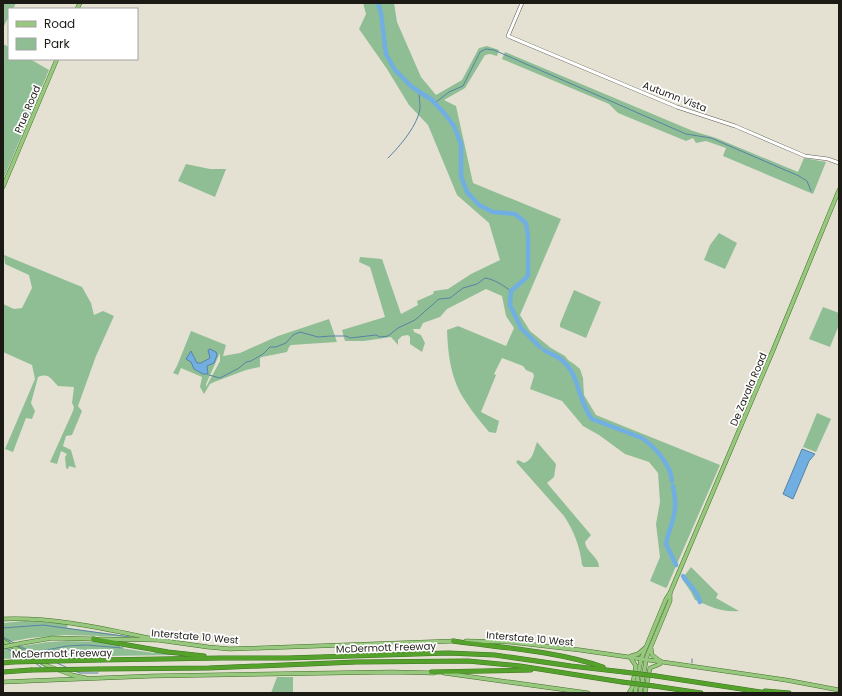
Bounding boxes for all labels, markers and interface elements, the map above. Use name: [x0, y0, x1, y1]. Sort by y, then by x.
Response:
legend: [8, 8, 138, 60]
text: Road: [44, 15, 75, 32]
text: Park: [44, 35, 71, 52]
street label: Autumn Vista: [641, 77, 709, 116]
street label: Prue Road: [11, 83, 44, 136]
street label: De Zavala Road: [726, 350, 771, 428]
street label: Interstate 10 West: [151, 625, 240, 648]
street label: Interstate 10 West: [486, 627, 575, 650]
street label: McDermott Freeway: [336, 638, 437, 657]
street label: McDermott Freeway: [12, 645, 113, 662]

